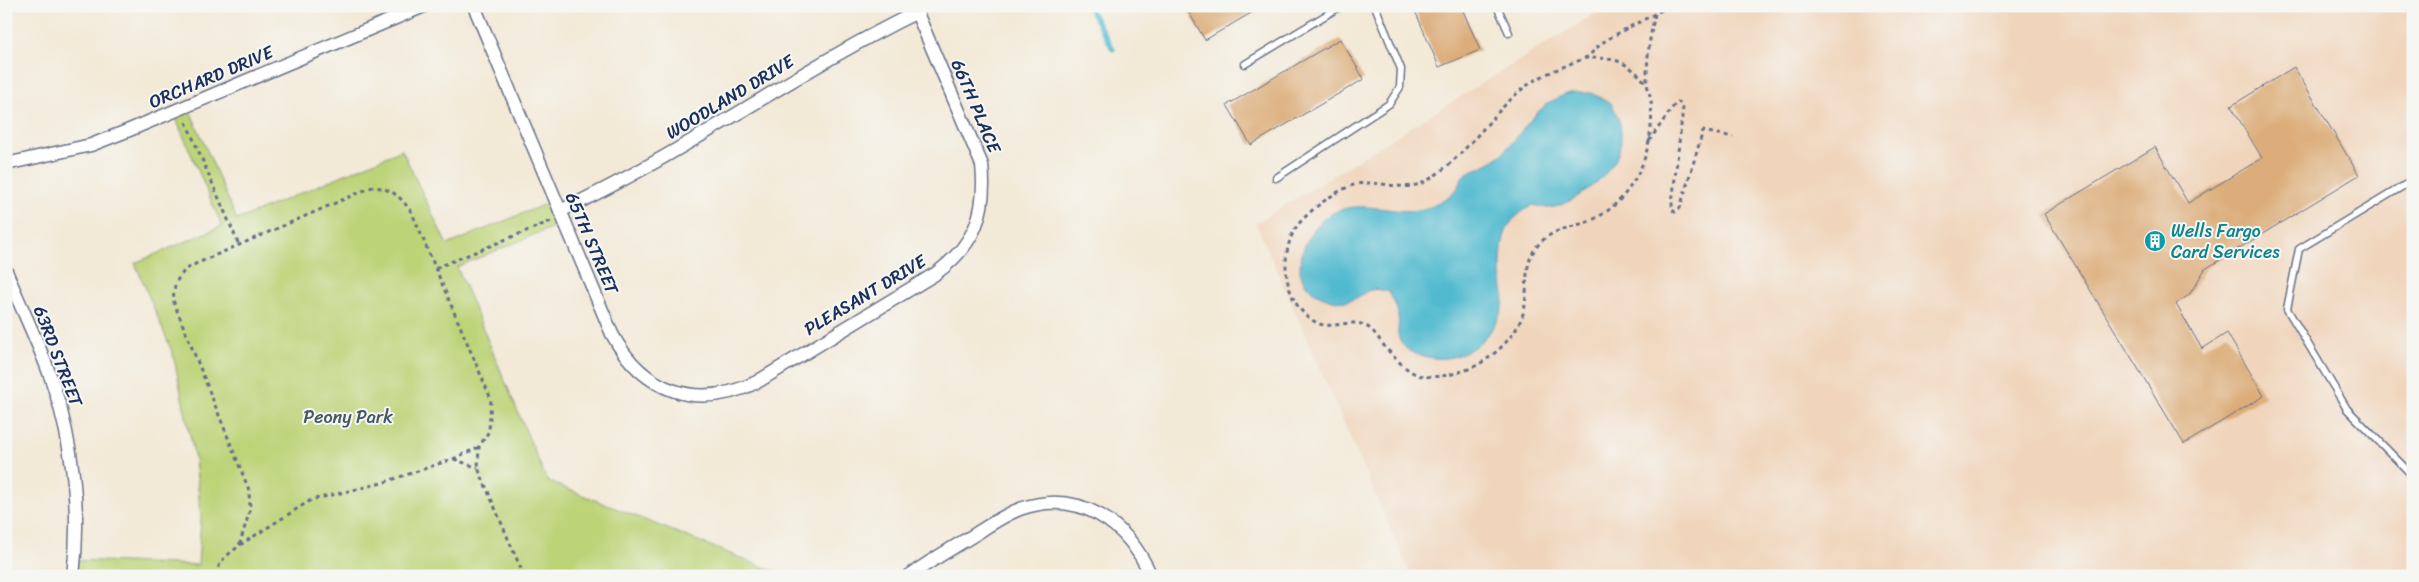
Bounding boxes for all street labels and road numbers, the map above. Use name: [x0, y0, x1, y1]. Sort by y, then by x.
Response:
street label: ORCHARD DRIVE: [144, 36, 279, 118]
street label: WOODLAND DRIVE: [659, 45, 801, 148]
street label: 66TH PLACE: [942, 54, 1011, 159]
street label: 65TH STREET: [556, 187, 628, 300]
street label: PLEASANT DRIVE: [797, 245, 933, 344]
street label: 63RD STREET: [24, 301, 92, 412]

